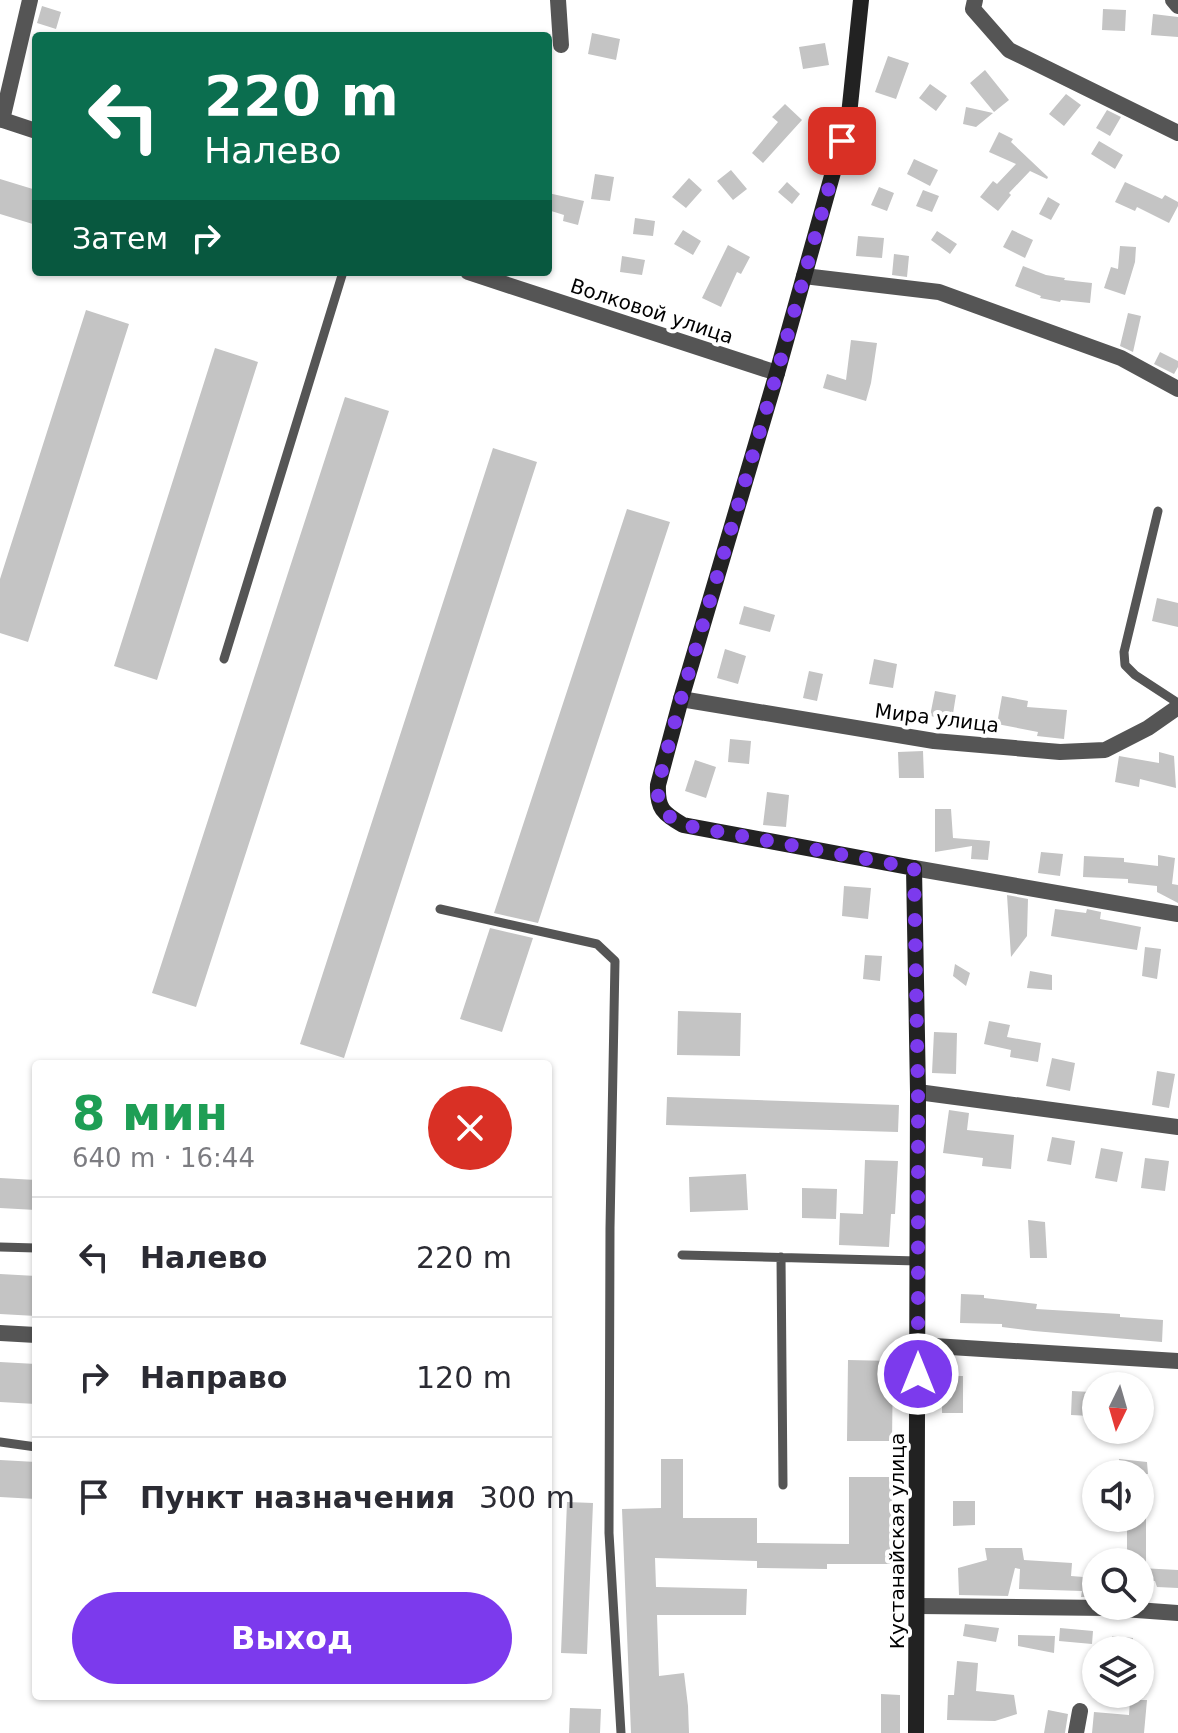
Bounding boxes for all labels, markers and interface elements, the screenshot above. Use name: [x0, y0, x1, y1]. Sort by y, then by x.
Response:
text: 220 m: [204, 63, 399, 128]
icon: left: [72, 64, 176, 168]
pin: [808, 107, 876, 175]
icon: arrive: [820, 119, 864, 163]
text: Налево: [204, 130, 342, 171]
icon: right: [184, 216, 228, 260]
text: Затем: [72, 221, 168, 256]
street label: Волковой улица: [567, 273, 737, 349]
street label: Мира улица: [873, 698, 1001, 738]
text: 8 мин: [72, 1085, 228, 1141]
button: close: [428, 1086, 512, 1170]
text: 640 m · 16:44: [72, 1143, 255, 1173]
icon: left: [72, 1235, 116, 1279]
text: Налево: [140, 1240, 267, 1275]
text: 220 m: [416, 1240, 512, 1275]
position arrow: [876, 1332, 960, 1416]
icon: right: [72, 1355, 116, 1399]
text: Направо: [140, 1360, 287, 1395]
text: 120 m: [416, 1360, 512, 1395]
north arrow: [1082, 1372, 1154, 1444]
map controls: [1082, 1372, 1154, 1708]
street label: Кустанайская улица: [885, 1433, 909, 1649]
button: sound: [1082, 1460, 1154, 1532]
icon: arrive: [72, 1475, 116, 1519]
text: Пункт назначения: [140, 1480, 455, 1515]
text: 300 m: [479, 1480, 575, 1515]
button: search: [1082, 1548, 1154, 1620]
button: Выход: [72, 1592, 512, 1684]
button: layers: [1082, 1636, 1154, 1708]

